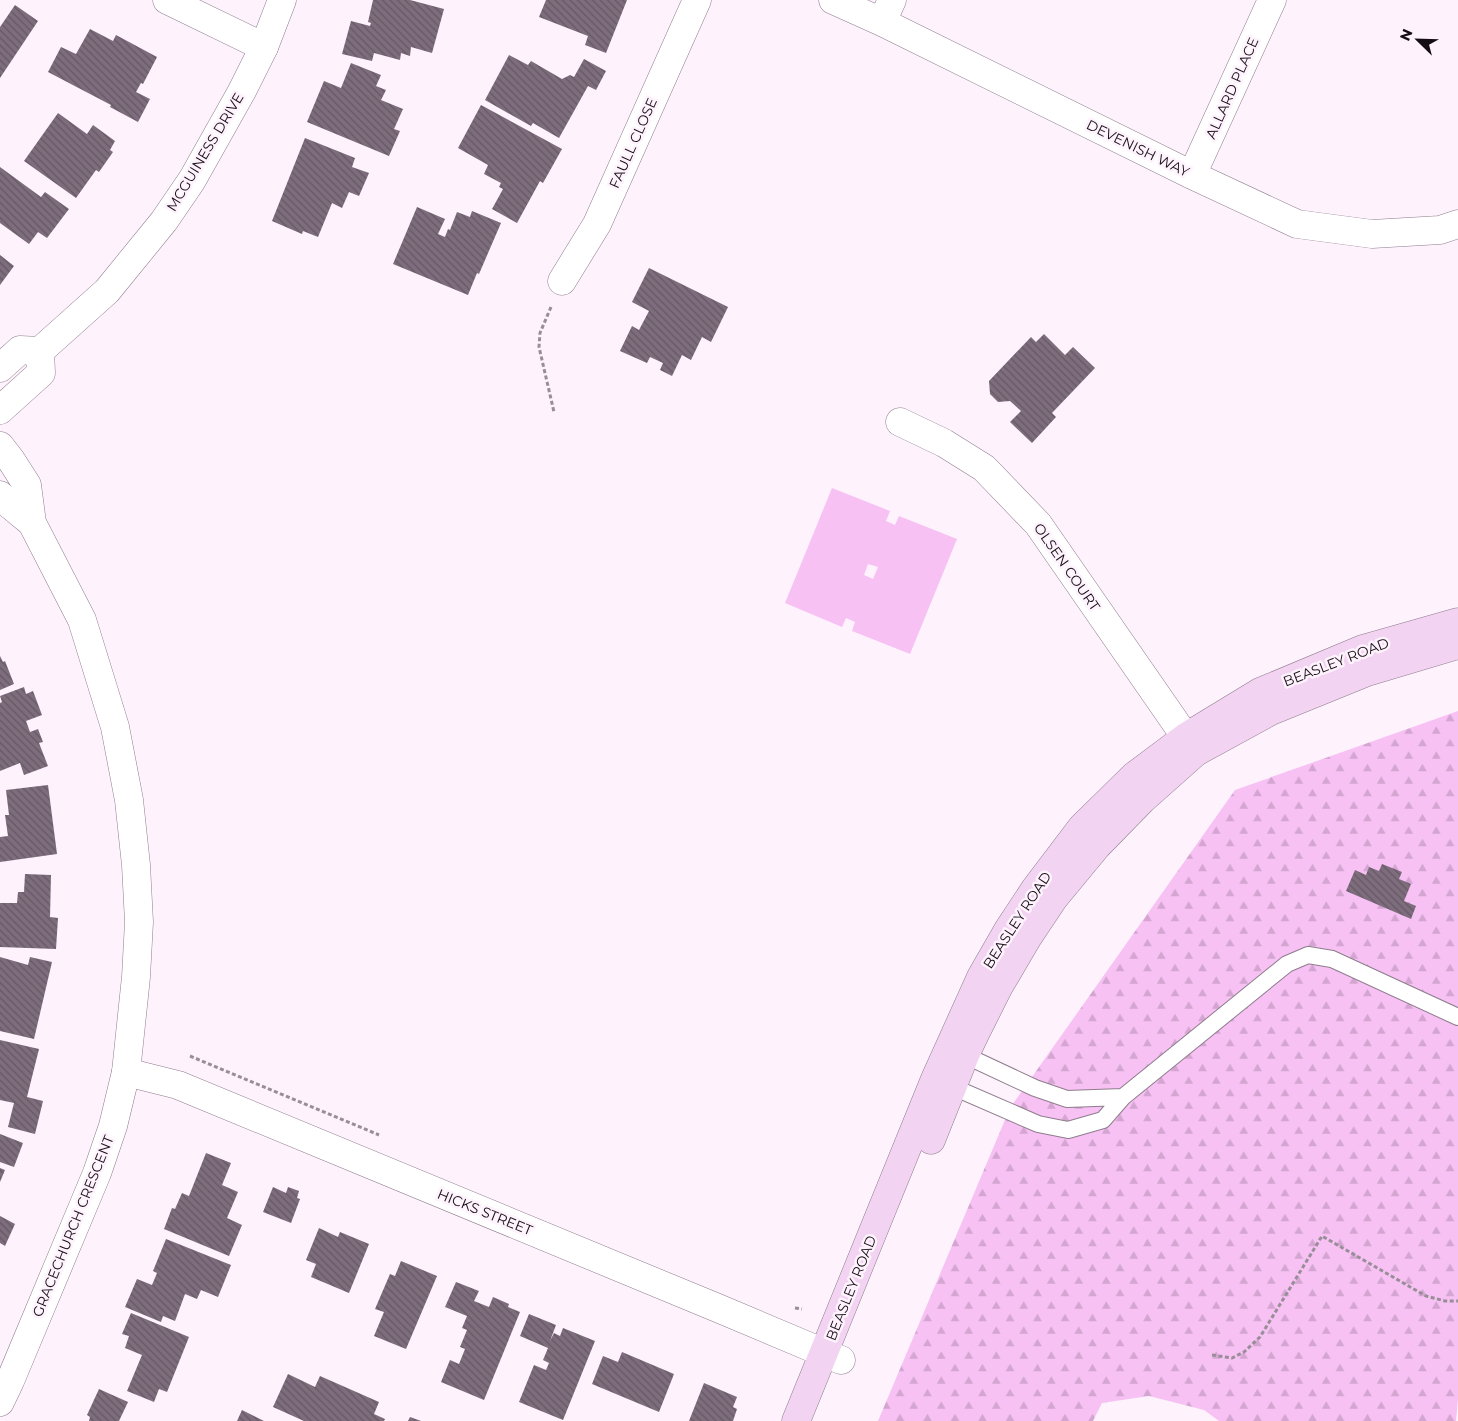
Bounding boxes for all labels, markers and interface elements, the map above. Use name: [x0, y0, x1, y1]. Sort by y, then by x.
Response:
north arrow: [1393, 15, 1443, 65]
text: N: [1396, 26, 1417, 44]
street label: ALLARD PLACE: [1202, 34, 1262, 142]
street label: MCGUINESS DRIVE: [162, 89, 248, 215]
street label: FAULL CLOSE: [605, 95, 661, 191]
street label: DEVENISH WAY: [1084, 115, 1193, 181]
street label: OLSEN COURT: [1030, 520, 1104, 614]
street label: BEASLEY ROAD: [1281, 634, 1391, 690]
street label: BEASLEY ROAD: [979, 868, 1055, 972]
street label: GRACECHURCH CRESCENT: [28, 1133, 118, 1319]
street label: HICKS STREET: [435, 1185, 535, 1239]
street label: BEASLEY ROAD: [822, 1233, 880, 1343]

